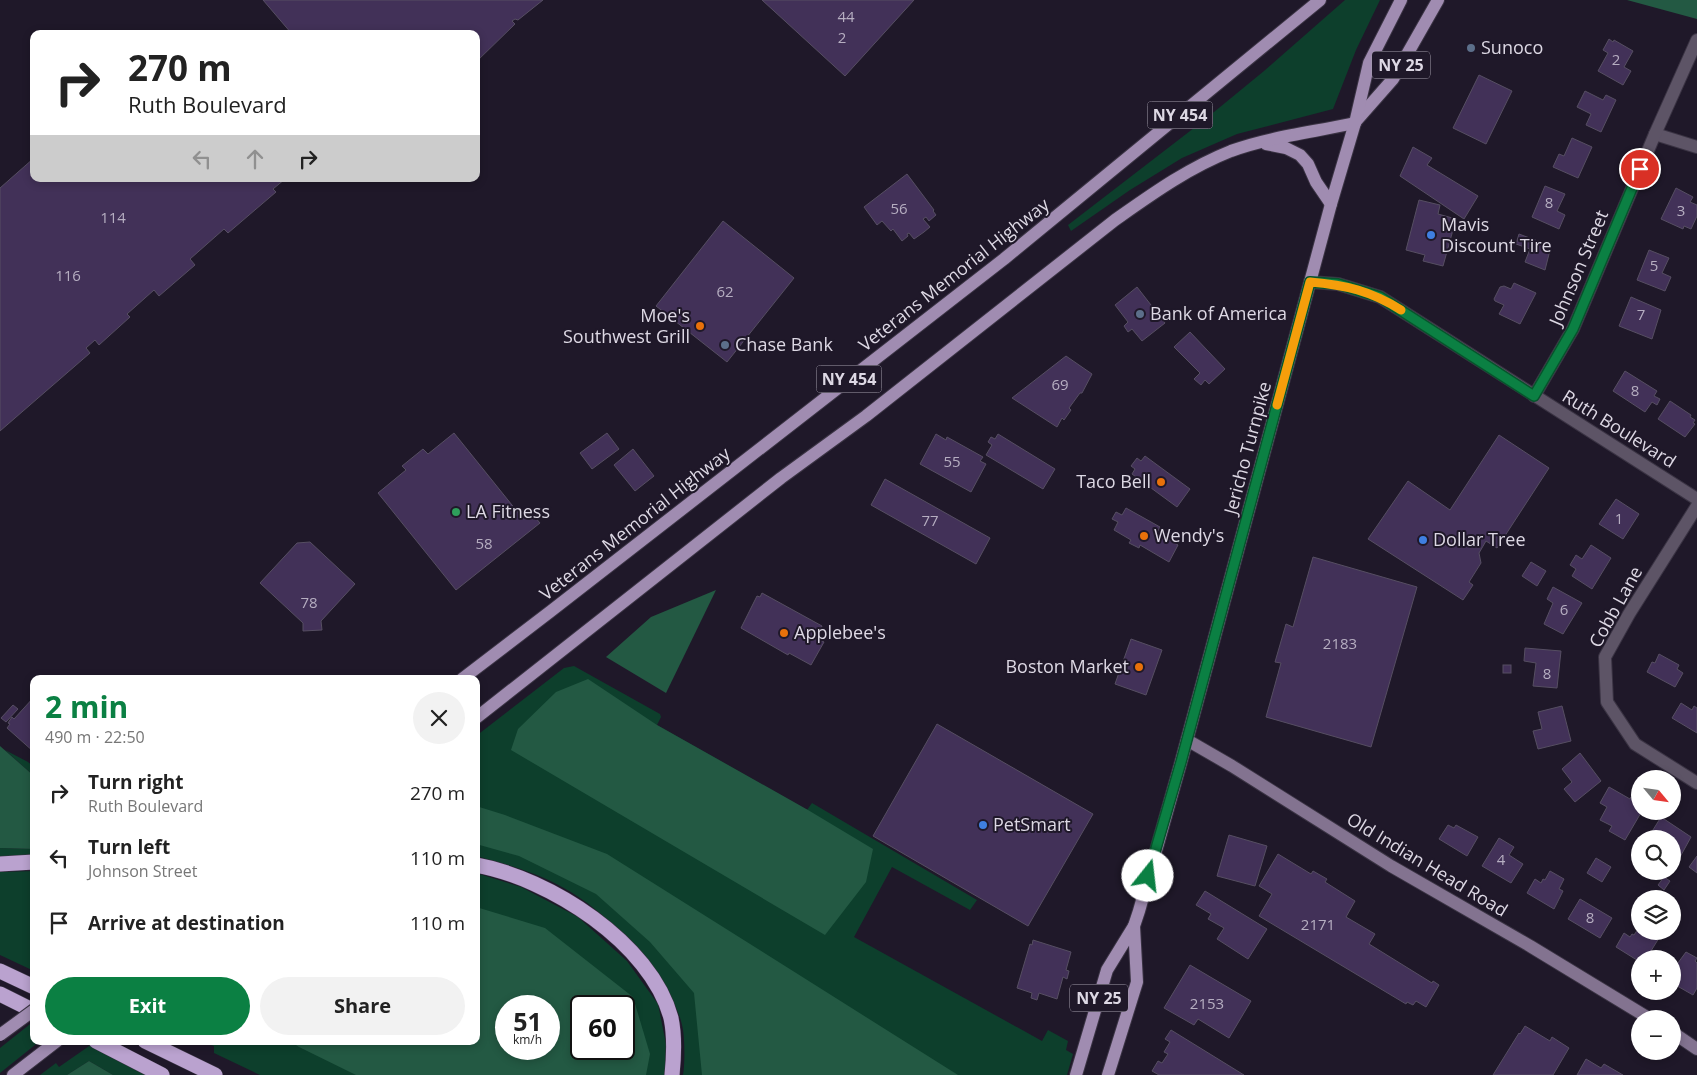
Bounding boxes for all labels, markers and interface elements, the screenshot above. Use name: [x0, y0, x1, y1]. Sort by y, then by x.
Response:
house number: 44: [837, 6, 855, 26]
house number: 2: [838, 27, 846, 47]
place label: Sunoco: [1481, 35, 1543, 59]
marker: Sunoco: [1465, 42, 1477, 54]
text: 270 m: [128, 44, 232, 91]
house number: 2: [1612, 49, 1620, 69]
icon: right: [45, 50, 110, 115]
road number: NY 25: [1372, 52, 1430, 78]
text: Ruth Boulevard: [128, 89, 287, 119]
road number: NY 454: [1148, 102, 1212, 128]
icon: left: [188, 145, 216, 173]
icon: ahead: [241, 145, 269, 173]
icon: right: [294, 145, 322, 173]
pin: [1619, 148, 1661, 190]
icon: arrive: [1626, 155, 1654, 183]
street label: Veterans Memorial Highway: [853, 192, 1054, 356]
house number: 8: [1545, 192, 1553, 212]
house number: 56: [890, 198, 908, 218]
house number: 3: [1677, 200, 1685, 220]
street label: Johnson Street: [1542, 206, 1613, 331]
house number: 114: [100, 207, 126, 227]
place label: Mavis Discount Tire: [1441, 212, 1552, 257]
marker: Mavis Discount Tire: [1425, 229, 1437, 241]
house number: 5: [1650, 255, 1658, 275]
house number: 116: [55, 265, 81, 285]
house number: 62: [716, 281, 734, 301]
place label: Bank of America: [1150, 301, 1287, 325]
place label: Moe's Southwest Grill: [563, 303, 690, 348]
house number: 7: [1637, 304, 1645, 324]
marker: Bank of America: [1134, 308, 1146, 320]
marker: Moe's Southwest Grill: [694, 320, 706, 332]
place label: Chase Bank: [735, 332, 833, 356]
marker: Chase Bank: [719, 339, 731, 351]
road number: NY 454: [816, 366, 882, 392]
house number: 69: [1051, 374, 1069, 394]
street label: Jericho Turnpike: [1217, 379, 1276, 519]
house number: 8: [1631, 380, 1639, 400]
street label: Ruth Boulevard: [1558, 384, 1681, 473]
street label: Veterans Memorial Highway: [534, 441, 735, 605]
house number: 55: [943, 451, 961, 471]
place label: Taco Bell: [1076, 469, 1151, 493]
marker: Taco Bell: [1155, 476, 1167, 488]
place label: LA Fitness: [466, 499, 550, 523]
marker: LA Fitness: [450, 506, 462, 518]
house number: 1: [1615, 508, 1623, 528]
house number: 77: [921, 510, 939, 530]
place label: Wendy's: [1154, 523, 1224, 547]
place label: Dollar Tree: [1433, 527, 1526, 551]
marker: Wendy's: [1138, 530, 1150, 542]
house number: 58: [475, 533, 493, 553]
marker: Dollar Tree: [1417, 534, 1429, 546]
street label: Cobb Lane: [1583, 562, 1647, 651]
house number: 78: [300, 592, 318, 612]
house number: 6: [1560, 599, 1568, 619]
place label: Applebee's: [794, 620, 886, 644]
marker: Applebee's: [778, 627, 790, 639]
house number: 2183: [1323, 633, 1357, 653]
place label: Boston Market: [1005, 654, 1129, 678]
marker: Boston Market: [1133, 661, 1145, 673]
house number: 8: [1543, 663, 1551, 683]
text: 2 min: [45, 686, 128, 727]
button: close: [413, 692, 465, 744]
text: 490 m · 22:50: [45, 726, 145, 748]
text: Turn right: [88, 769, 183, 795]
north arrow: [1631, 770, 1681, 820]
map controls: [1631, 770, 1681, 1060]
icon: right: [45, 779, 73, 807]
text: 270 m: [410, 780, 465, 806]
text: Ruth Boulevard: [88, 795, 203, 817]
street label: Old Indian Head Road: [1343, 807, 1512, 922]
place label: PetSmart: [993, 812, 1071, 836]
marker: PetSmart: [977, 819, 989, 831]
button: search: [1631, 830, 1681, 880]
text: Turn left: [88, 834, 170, 860]
icon: left: [45, 844, 73, 872]
text: 110 m: [410, 845, 465, 871]
position arrow: [1121, 849, 1173, 901]
house number: 4: [1497, 849, 1506, 869]
text: Johnson Street: [88, 860, 197, 882]
button: layers: [1631, 890, 1681, 940]
house number: 8: [1586, 907, 1594, 927]
icon: arrive: [45, 909, 73, 937]
text: Arrive at destination: [88, 910, 285, 936]
text: 110 m: [410, 910, 465, 936]
house number: 2171: [1301, 914, 1335, 934]
button: +: [1631, 950, 1681, 1000]
button: Exit: [45, 977, 250, 1035]
button: Share: [260, 977, 465, 1035]
road number: NY 25: [1070, 984, 1128, 1011]
house number: 2153: [1190, 993, 1224, 1013]
speed limit sign: 60: [570, 995, 635, 1060]
text: 51: [513, 1004, 542, 1038]
button: −: [1631, 1010, 1681, 1060]
text: km/h: [513, 1031, 542, 1048]

